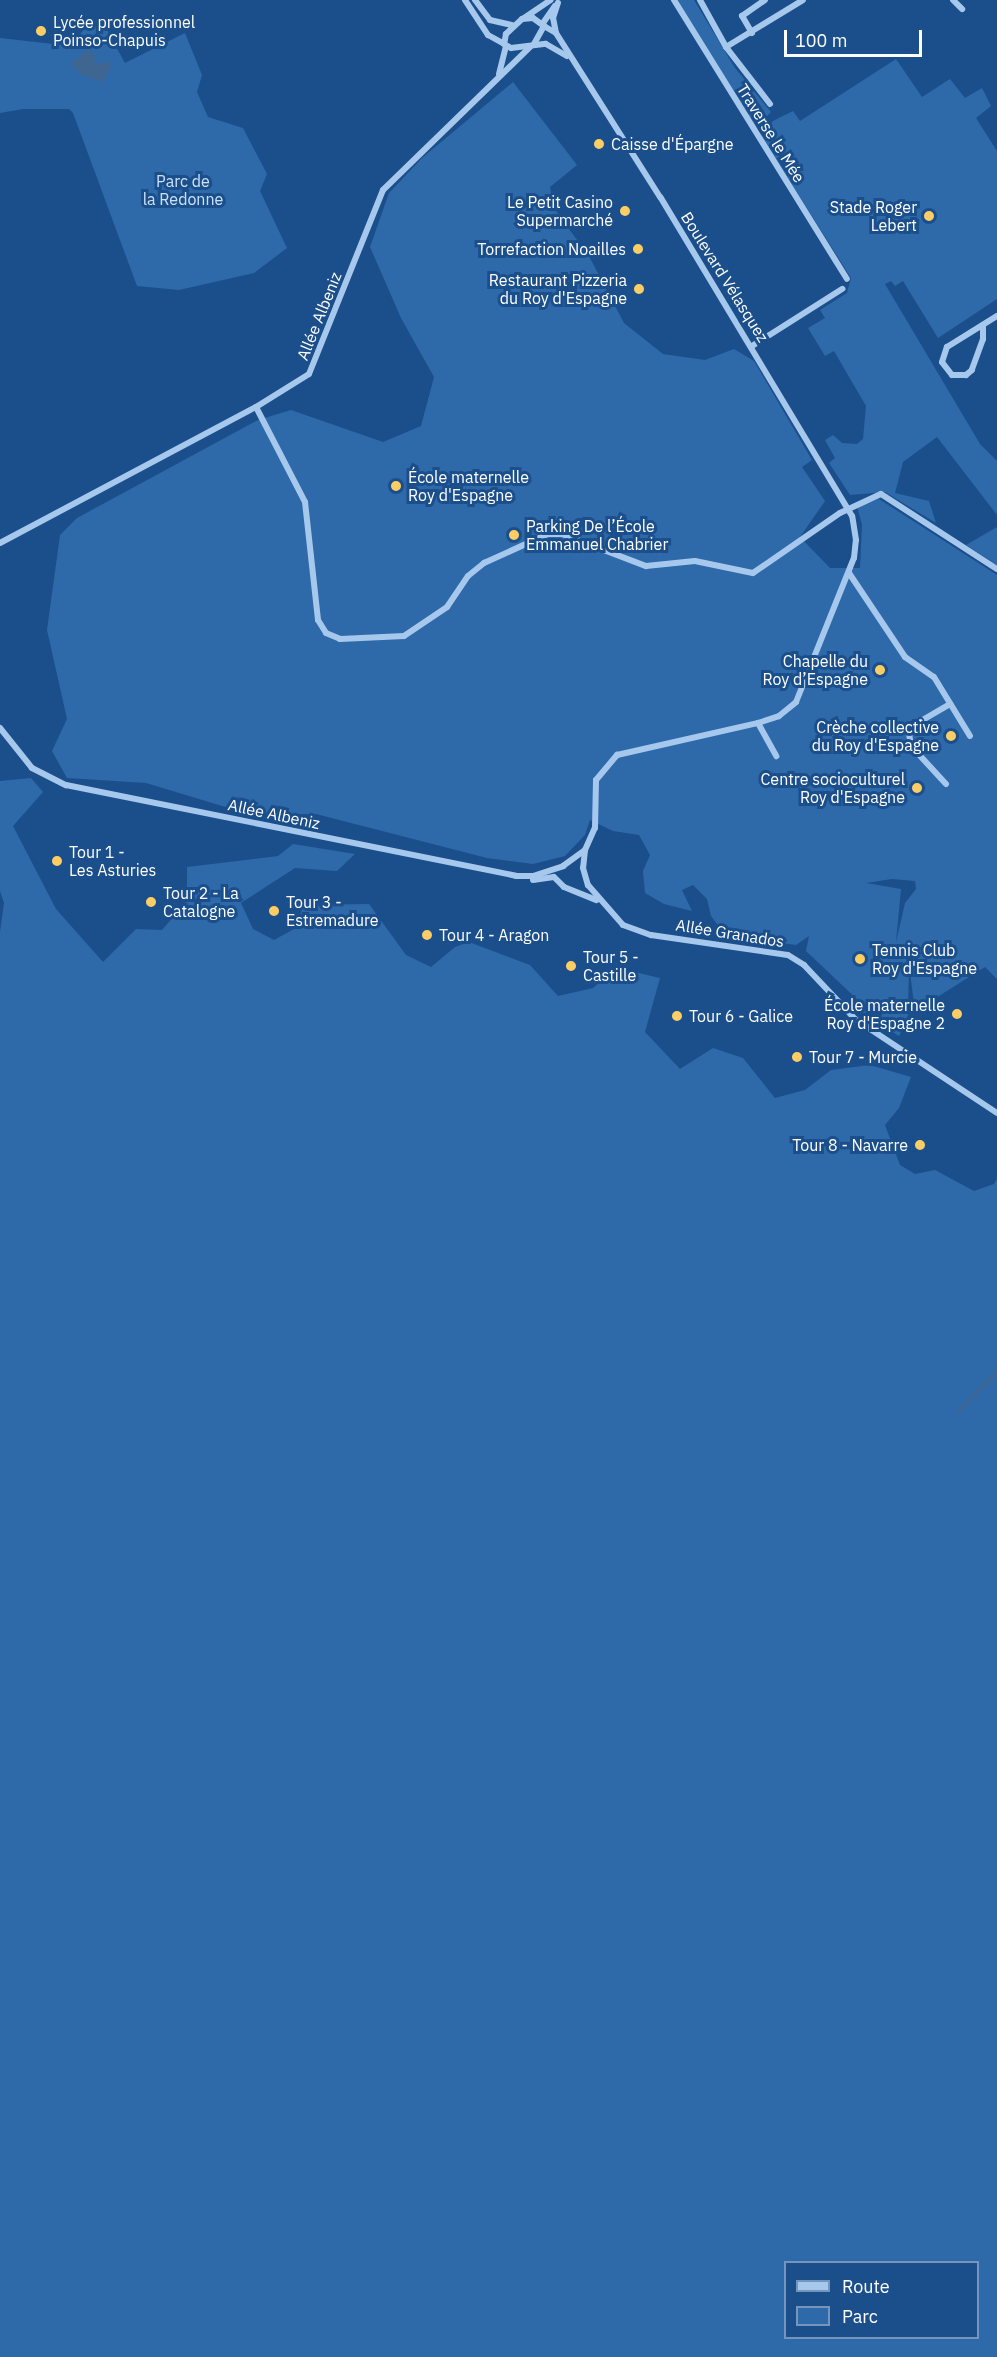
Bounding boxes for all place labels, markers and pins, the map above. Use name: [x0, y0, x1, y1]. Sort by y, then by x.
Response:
place label: Lycée professionnel Poinso-Chapuis: [53, 12, 195, 50]
marker: Lycée professionnel Poinso-Chapuis: [34, 24, 48, 38]
place label: Caisse d'Épargne: [611, 134, 734, 154]
marker: Caisse d'Épargne: [592, 137, 606, 151]
place label: Le Petit Casino Supermarché: [507, 192, 613, 230]
place label: Stade Roger Lebert: [830, 197, 917, 235]
marker: Le Petit Casino Supermarché: [618, 204, 632, 218]
marker: Stade Roger Lebert: [922, 209, 936, 223]
place label: Torrefaction Noailles: [477, 239, 626, 259]
marker: Torrefaction Noailles: [631, 242, 645, 256]
place label: Restaurant Pizzeria du Roy d'Espagne: [489, 270, 627, 308]
marker: Restaurant Pizzeria du Roy d'Espagne: [632, 282, 646, 296]
place label: École maternelle Roy d'Espagne: [408, 467, 529, 505]
marker: École maternelle Roy d'Espagne: [389, 479, 403, 493]
place label: Parking De l’École Emmanuel Chabrier: [526, 516, 668, 554]
marker: Parking De l’École Emmanuel Chabrier: [507, 528, 521, 542]
place label: Chapelle du Roy d’Espagne: [762, 651, 868, 689]
marker: Chapelle du Roy d’Espagne: [873, 663, 887, 677]
place label: Crèche collective du Roy d'Espagne: [812, 717, 939, 755]
marker: Crèche collective du Roy d'Espagne: [944, 729, 958, 743]
place label: Centre socioculturel Roy d'Espagne: [760, 769, 905, 807]
marker: Centre socioculturel Roy d'Espagne: [910, 781, 924, 795]
place label: Tour 1 - Les Asturies: [69, 842, 156, 880]
marker: Tour 1 - Les Asturies: [50, 854, 64, 868]
place label: Tour 2 - La Catalogne: [163, 883, 239, 921]
place label: Tour 3 - Estremadure: [286, 892, 379, 930]
marker: Tour 2 - La Catalogne: [144, 895, 158, 909]
marker: Tour 3 - Estremadure: [267, 904, 281, 918]
place label: Tour 4 - Aragon: [439, 925, 549, 945]
marker: Tour 4 - Aragon: [420, 928, 434, 942]
place label: Tennis Club Roy d'Espagne: [872, 940, 977, 978]
place label: Tour 5 - Castille: [583, 947, 639, 985]
marker: Tennis Club Roy d'Espagne: [853, 952, 867, 966]
marker: Tour 5 - Castille: [564, 959, 578, 973]
place label: École maternelle Roy d'Espagne 2: [824, 995, 945, 1033]
place label: Tour 6 - Galice: [689, 1006, 793, 1026]
marker: École maternelle Roy d'Espagne 2: [950, 1007, 964, 1021]
marker: Tour 6 - Galice: [670, 1009, 684, 1023]
place label: Tour 7 - Murcie: [809, 1047, 917, 1067]
marker: Tour 7 - Murcie: [790, 1050, 804, 1064]
place label: Tour 8 - Navarre: [792, 1135, 908, 1155]
marker: Tour 8 - Navarre: [913, 1138, 927, 1152]

